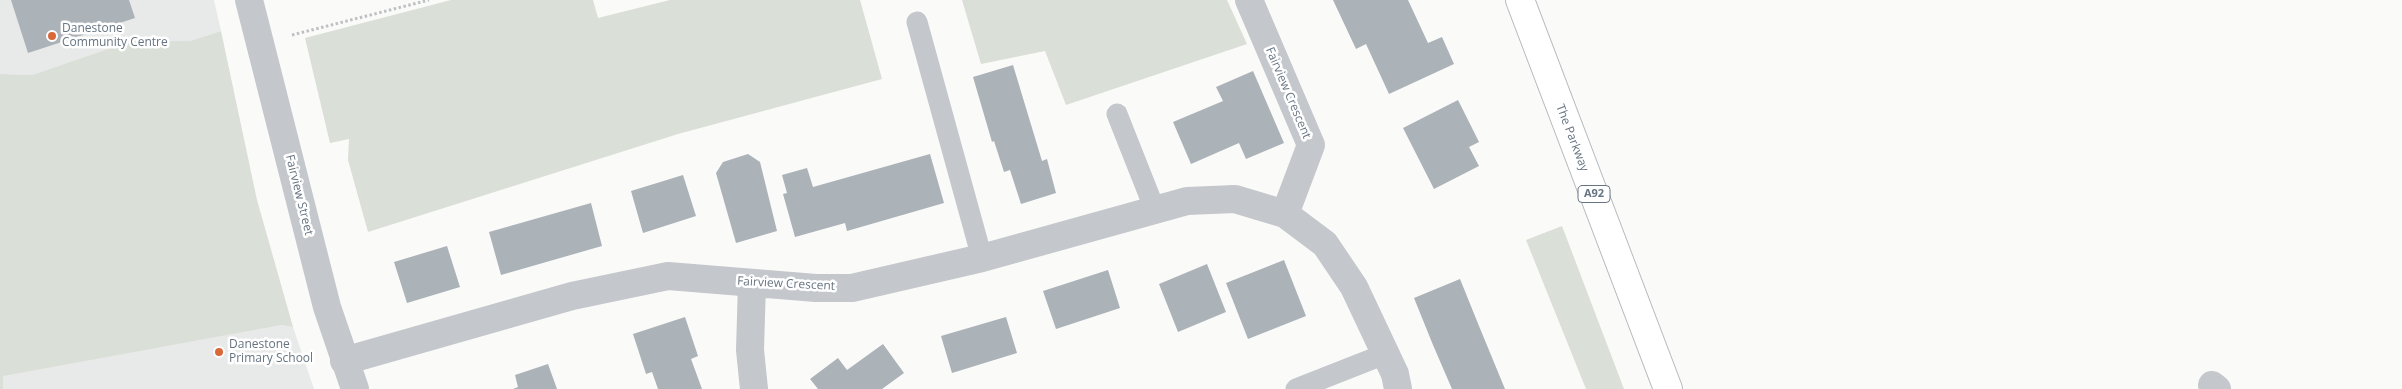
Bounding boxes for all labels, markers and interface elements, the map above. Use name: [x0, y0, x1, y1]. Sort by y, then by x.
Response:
place label: Danestone Community Centre: [62, 22, 168, 50]
marker: Danestone Community Centre: [46, 30, 58, 42]
street label: Fairview Crescent: [1262, 45, 1314, 141]
street label: The Parkway: [1553, 102, 1591, 174]
street label: Fairview Street: [282, 153, 316, 237]
road number: A92: [1578, 185, 1610, 202]
street label: Fairview Crescent: [737, 274, 835, 294]
place label: Danestone Primary School: [229, 338, 313, 366]
marker: Danestone Primary School: [213, 346, 225, 358]

